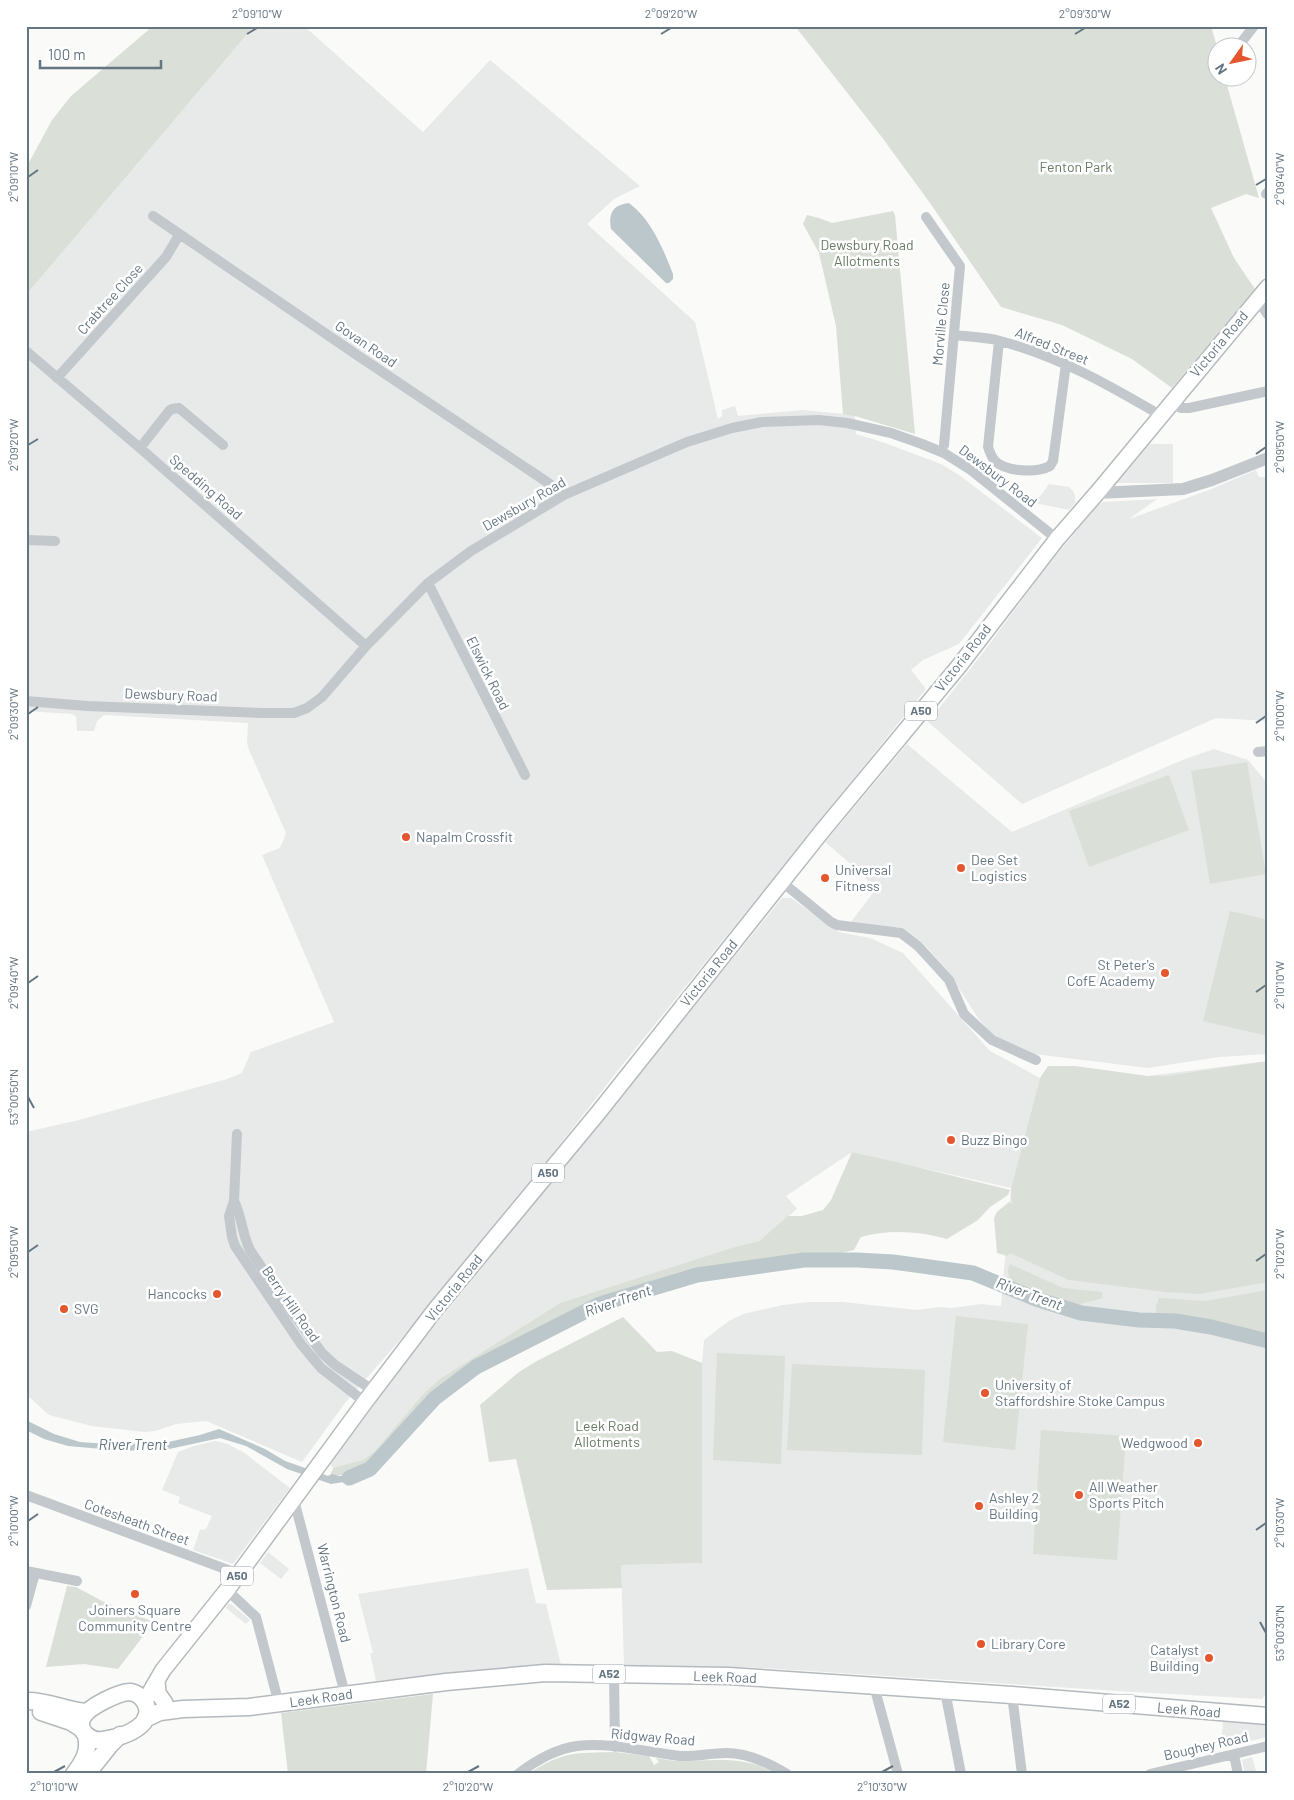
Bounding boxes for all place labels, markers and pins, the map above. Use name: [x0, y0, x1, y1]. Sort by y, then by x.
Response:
place label: Napalm Crossfit: [416, 828, 513, 845]
marker: Napalm Crossfit: [400, 831, 412, 843]
place label: Dee Set Logistics: [971, 851, 1027, 884]
place label: Universal Fitness: [835, 861, 891, 894]
marker: Dee Set Logistics: [955, 862, 967, 874]
marker: Universal Fitness: [819, 872, 831, 884]
place label: St Peter's CofE Academy: [1067, 956, 1156, 989]
marker: St Peter's CofE Academy: [1159, 967, 1171, 979]
place label: Buzz Bingo: [961, 1131, 1027, 1148]
marker: Buzz Bingo: [945, 1134, 957, 1146]
place label: Hancocks: [147, 1285, 207, 1302]
marker: Hancocks: [211, 1288, 223, 1300]
place label: SVG: [74, 1300, 99, 1317]
marker: SVG: [58, 1303, 70, 1315]
place label: University of Staffordshire Stoke Campus: [995, 1376, 1165, 1409]
marker: University of Staffordshire Stoke Campus: [979, 1387, 991, 1399]
place label: Wedgwood: [1121, 1434, 1188, 1451]
marker: Wedgwood: [1192, 1437, 1204, 1449]
place label: All Weather Sports Pitch: [1089, 1478, 1164, 1511]
place label: Ashley 2 Building: [989, 1489, 1039, 1522]
marker: All Weather Sports Pitch: [1073, 1489, 1085, 1501]
marker: Ashley 2 Building: [973, 1500, 985, 1512]
marker: Joiners Square Community Centre: [129, 1588, 141, 1600]
place label: Joiners Square Community Centre: [78, 1601, 192, 1634]
place label: Library Core: [991, 1635, 1066, 1652]
marker: Library Core: [975, 1638, 987, 1650]
place label: Catalyst Building: [1150, 1641, 1199, 1674]
marker: Catalyst Building: [1203, 1652, 1215, 1664]

